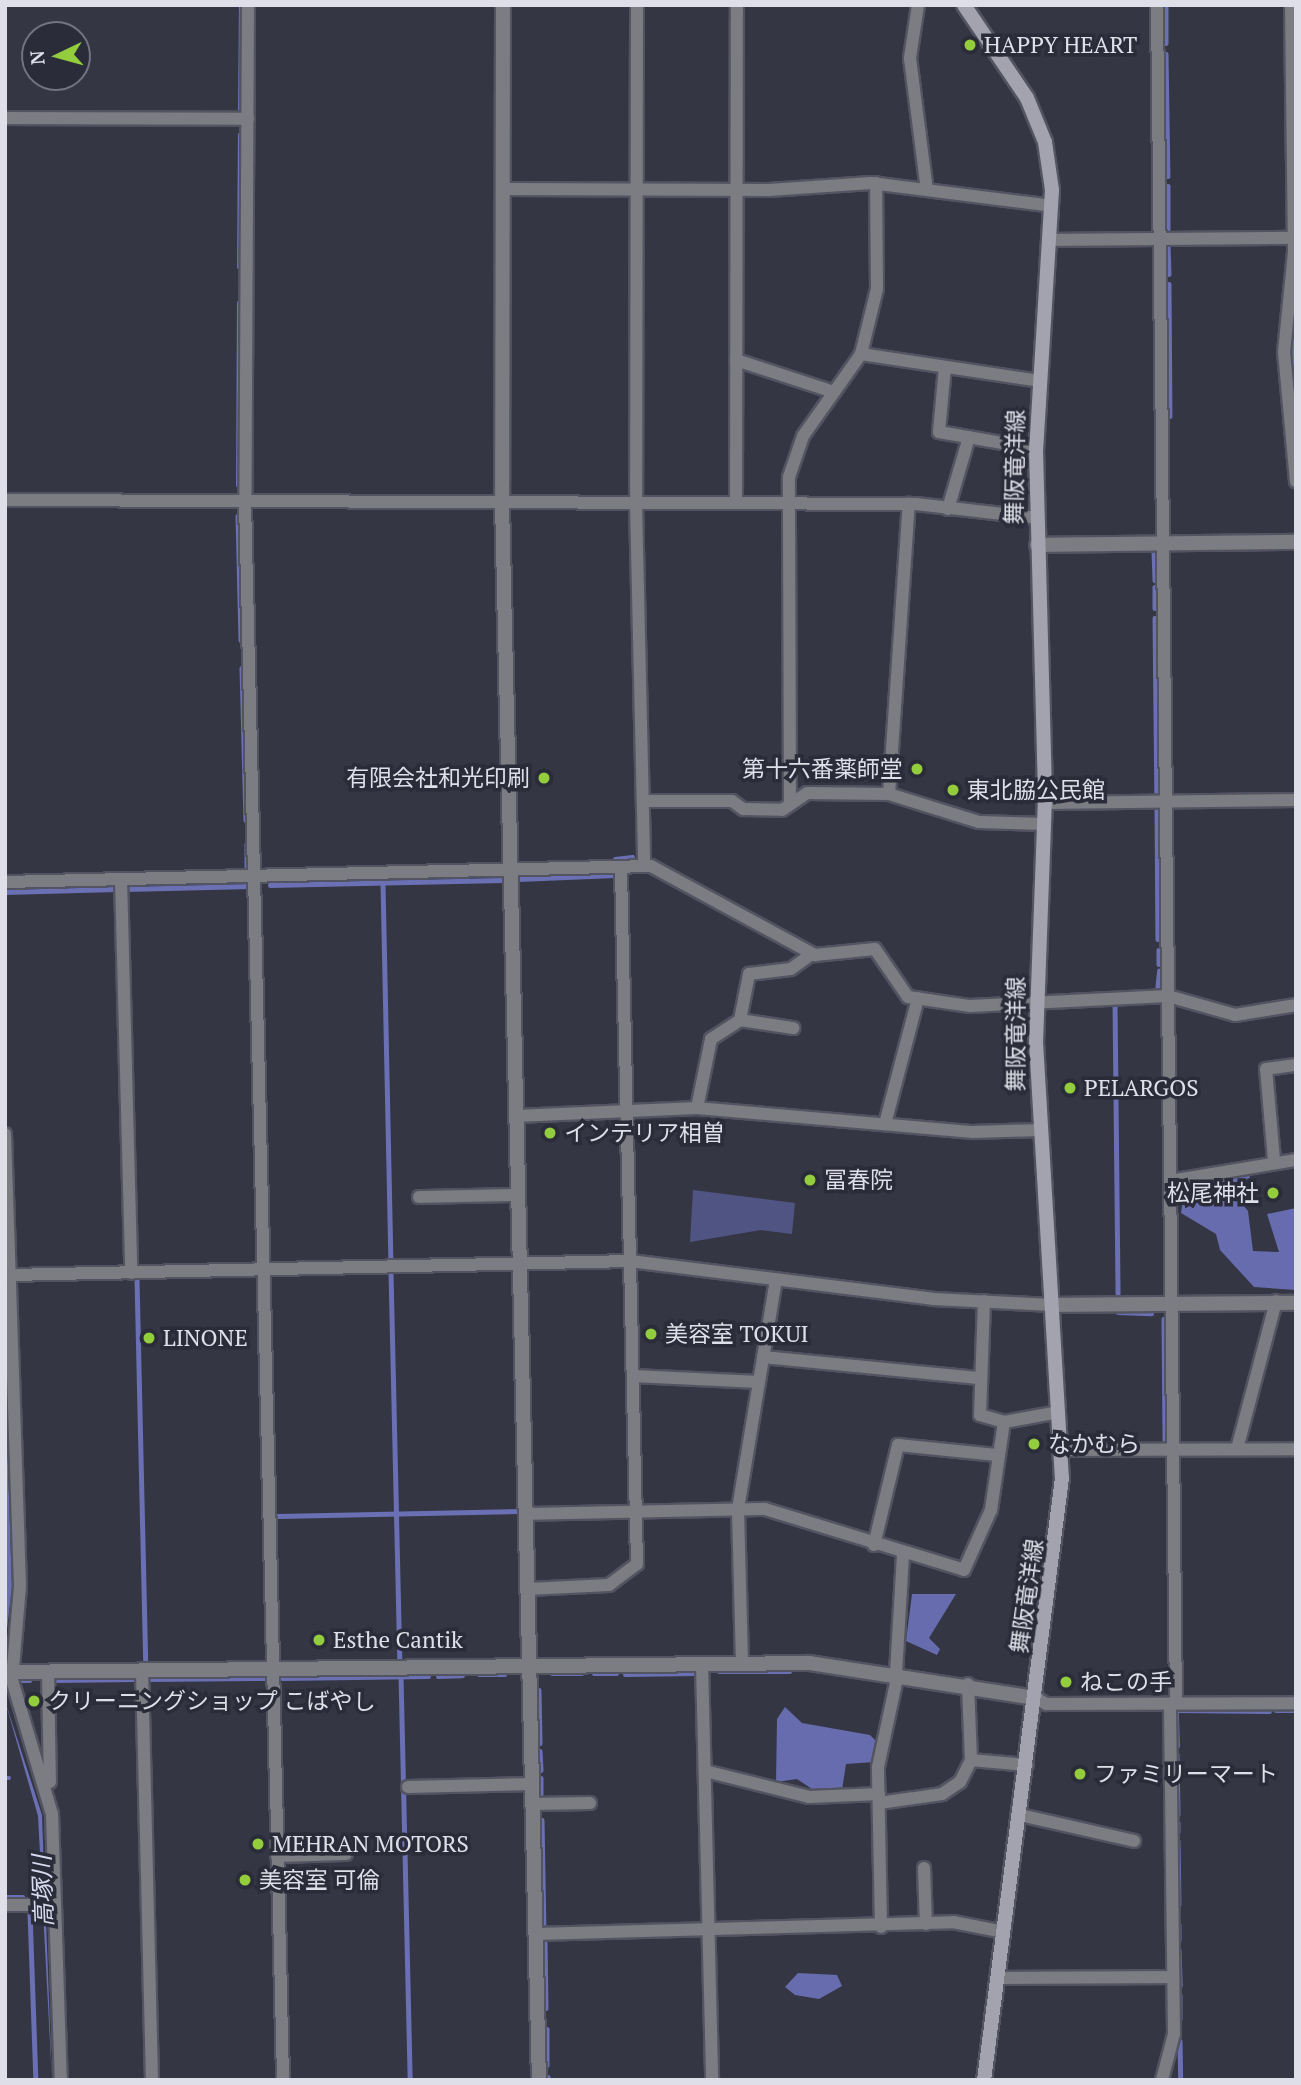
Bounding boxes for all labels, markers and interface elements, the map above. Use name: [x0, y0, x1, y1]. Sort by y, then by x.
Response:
north arrow: [21, 21, 91, 91]
place label: HAPPY HEART: [984, 31, 1137, 59]
marker: HAPPY HEART: [962, 37, 978, 53]
text: N: [23, 49, 50, 66]
street label: 舞阪竜洋線: [1000, 409, 1030, 525]
place label: 第十六番薬師堂: [742, 755, 903, 783]
marker: 第十六番薬師堂: [909, 761, 925, 777]
place label: 有限会社和光印刷: [346, 764, 530, 792]
marker: 有限会社和光印刷: [536, 770, 552, 786]
place label: 東北脇公民館: [967, 776, 1105, 804]
marker: 東北脇公民館: [945, 782, 961, 798]
street label: 舞阪竜洋線: [1002, 977, 1030, 1091]
place label: PELARGOS: [1084, 1074, 1199, 1102]
marker: PELARGOS: [1062, 1080, 1078, 1096]
place label: インテリア相曽: [564, 1119, 725, 1147]
marker: インテリア相曽: [542, 1125, 558, 1141]
place label: 冨春院: [824, 1166, 893, 1194]
marker: 冨春院: [802, 1172, 818, 1188]
place label: 松尾神社: [1167, 1179, 1259, 1207]
marker: 松尾神社: [1265, 1185, 1281, 1201]
place label: 美容室 TOKUI: [665, 1320, 809, 1348]
place label: LINONE: [163, 1324, 248, 1352]
marker: 美容室 TOKUI: [643, 1326, 659, 1342]
marker: LINONE: [141, 1330, 157, 1346]
place label: なかむら: [1048, 1430, 1140, 1458]
marker: なかむら: [1026, 1436, 1042, 1452]
street label: 舞阪竜洋線: [1005, 1537, 1049, 1655]
place label: Esthe Cantik: [333, 1626, 463, 1654]
marker: Esthe Cantik: [311, 1632, 327, 1648]
place label: ねこの手: [1080, 1668, 1172, 1696]
marker: ねこの手: [1058, 1674, 1074, 1690]
place label: クリーニングショップ こばやし: [48, 1687, 376, 1715]
marker: クリーニングショップ こばやし: [26, 1693, 42, 1709]
place label: ファミリーマート: [1094, 1760, 1278, 1788]
marker: ファミリーマート: [1072, 1766, 1088, 1782]
place label: MEHRAN MOTORS: [272, 1830, 469, 1858]
marker: MEHRAN MOTORS: [250, 1836, 266, 1852]
water label: 高塚川: [27, 1855, 59, 1927]
place label: 美容室 可倫: [259, 1866, 380, 1894]
marker: 美容室 可倫: [237, 1872, 253, 1888]

